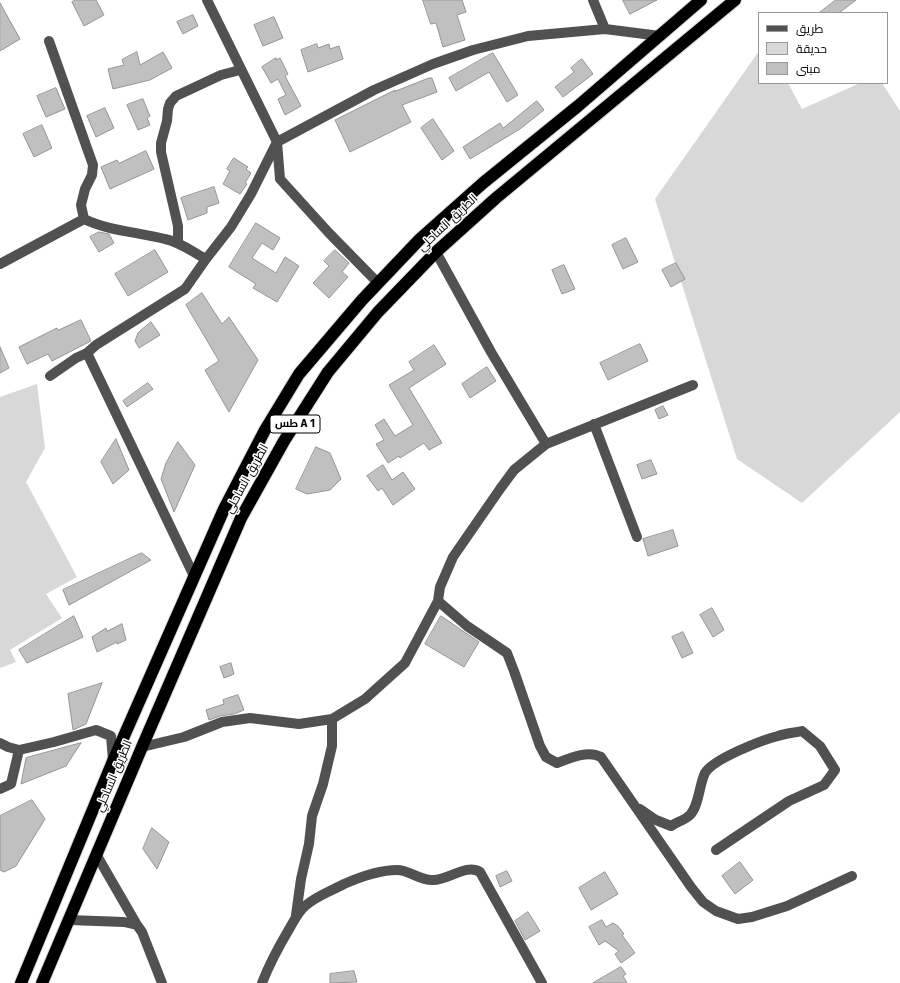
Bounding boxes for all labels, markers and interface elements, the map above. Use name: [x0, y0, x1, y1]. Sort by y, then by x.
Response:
legend: [758, 12, 888, 84]
text: طريق: [796, 22, 823, 36]
text: حديقة: [796, 42, 827, 56]
text: مبنى: [796, 62, 821, 76]
street label: الطريق الساحلي: [415, 192, 481, 254]
road number: طس A 1: [270, 415, 320, 433]
street label: الطريق الساحلي: [222, 442, 272, 516]
street label: الطريق الساحلي: [92, 738, 136, 814]

